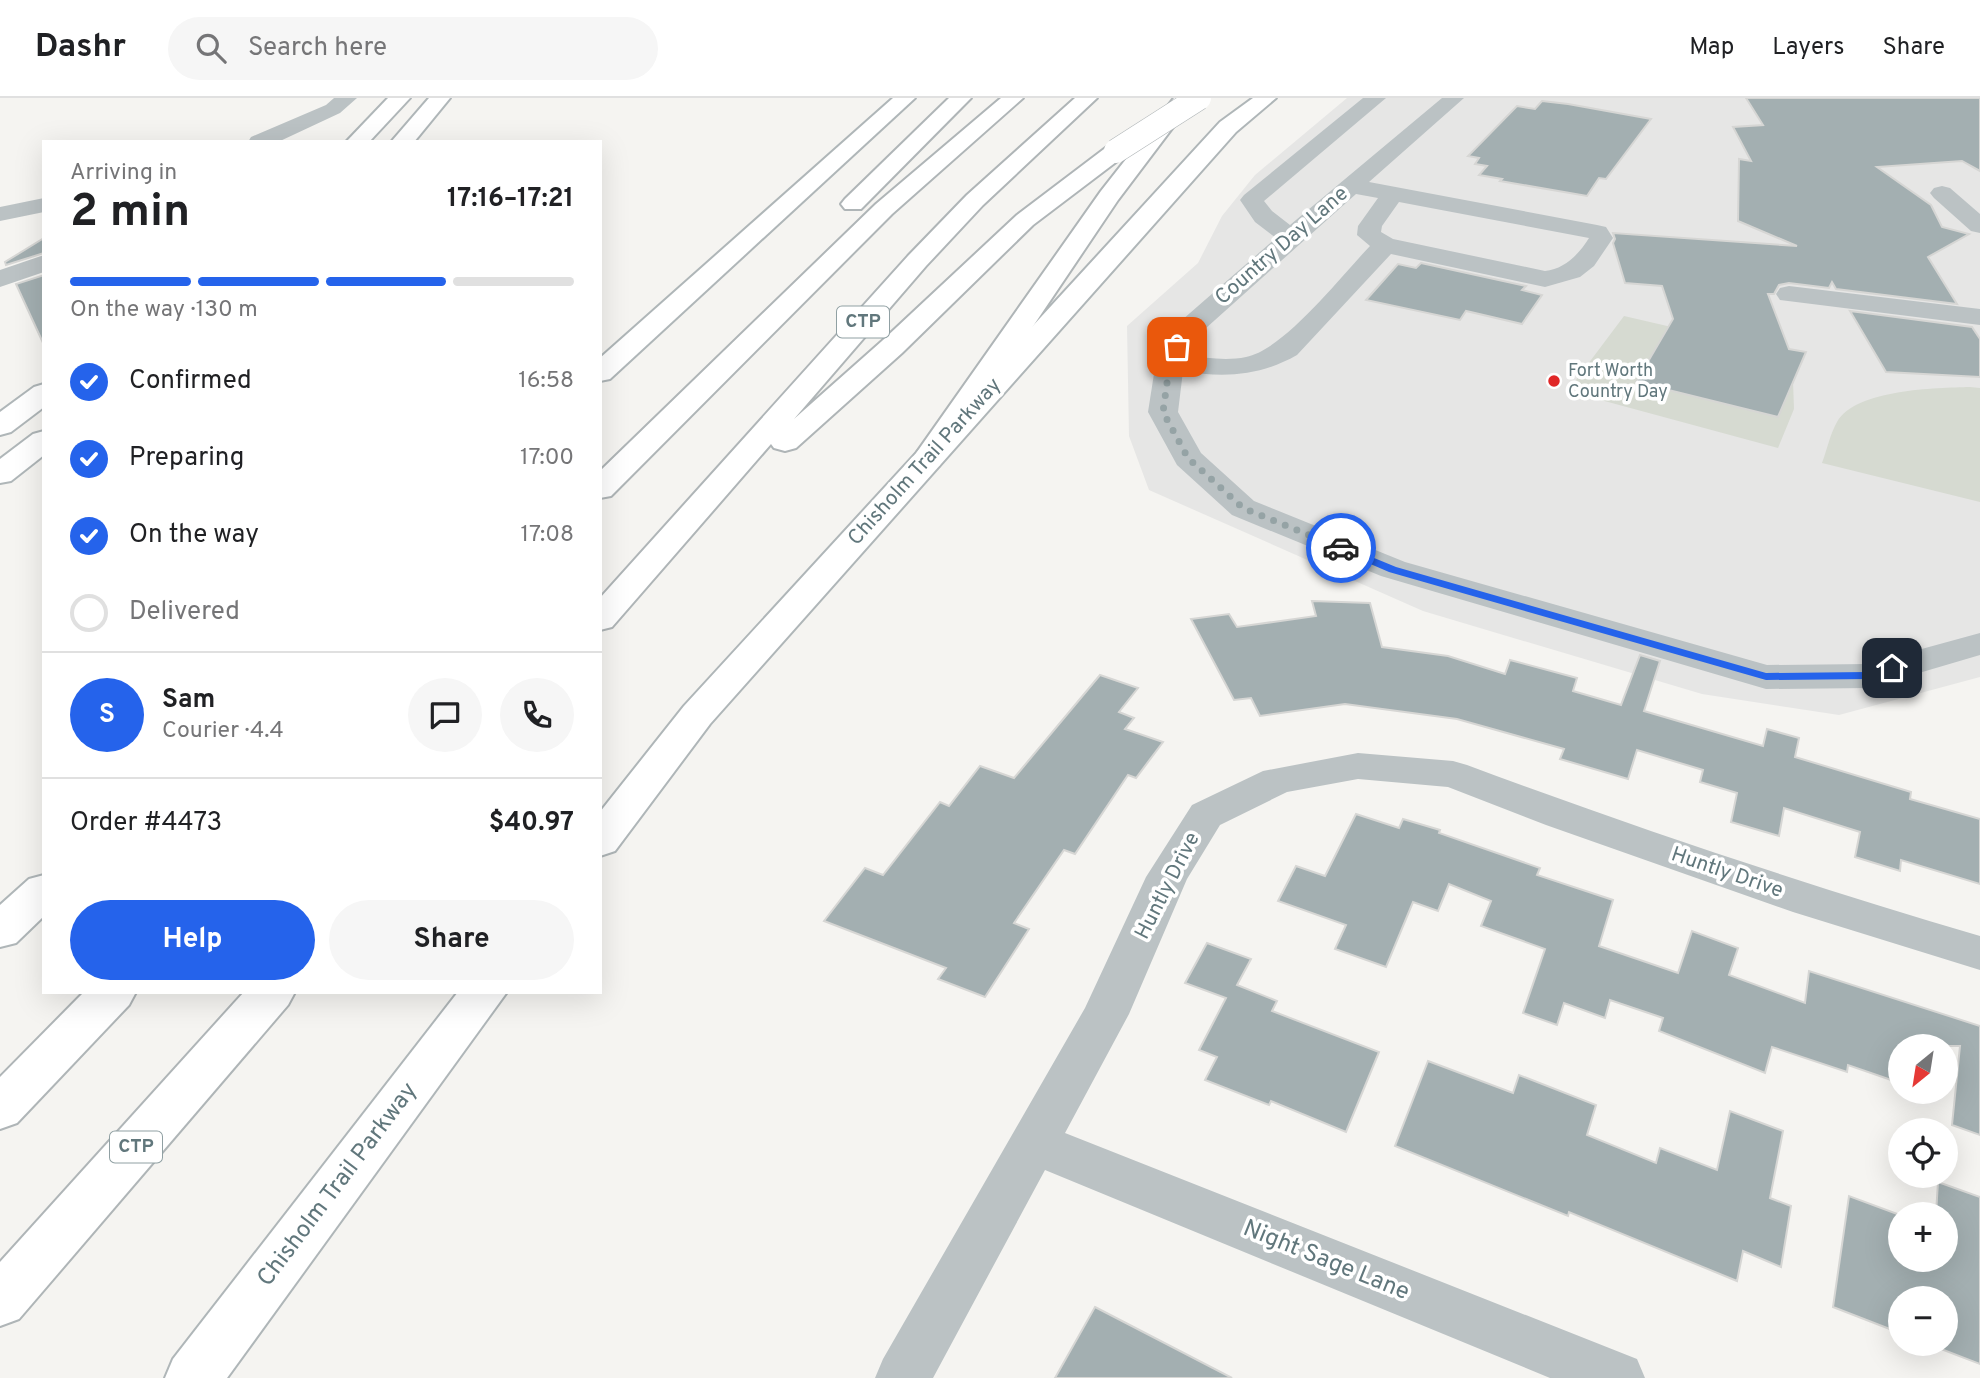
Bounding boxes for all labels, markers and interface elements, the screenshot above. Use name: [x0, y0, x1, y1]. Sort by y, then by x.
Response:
search box: [168, 17, 658, 80]
text: Dashr: [35, 27, 126, 69]
icon: search: [192, 29, 230, 67]
text: Search here: [248, 32, 387, 65]
text: Map: [1689, 33, 1734, 63]
text: Layers: [1772, 33, 1844, 63]
text: Share: [1882, 33, 1945, 63]
text: Arriving in: [70, 159, 177, 188]
street label: Country Day Lane: [1210, 181, 1354, 311]
text: 17:16–17:21: [447, 183, 574, 216]
text: 2 min: [70, 184, 190, 243]
text: On the way · 130 m: [70, 296, 258, 325]
road number: CTP: [837, 306, 889, 338]
pin: [1147, 317, 1207, 377]
icon: bag: [1158, 328, 1196, 366]
place label: Fort Worth Country Day: [1568, 360, 1668, 404]
icon: check: [70, 363, 108, 401]
text: Confirmed: [129, 365, 252, 398]
text: 16:58: [518, 367, 574, 396]
street label: Chisholm Trail Parkway: [842, 372, 1008, 552]
marker: Fort Worth Country Day: [1546, 373, 1562, 389]
icon: check: [70, 440, 108, 478]
text: Preparing: [129, 442, 244, 475]
text: 17:00: [520, 444, 574, 473]
courier: [1306, 513, 1376, 583]
icon: check: [70, 517, 108, 555]
text: On the way: [129, 519, 259, 552]
text: 17:08: [520, 521, 574, 550]
icon: car: [1322, 529, 1360, 567]
text: Delivered: [129, 596, 240, 629]
pin: [1862, 638, 1922, 698]
icon: home: [1873, 649, 1911, 687]
button: chat: [408, 678, 482, 752]
button: phone: [500, 678, 574, 752]
text: Sam: [162, 684, 215, 717]
text: S: [99, 699, 115, 732]
text: Courier · 4.4: [162, 717, 284, 746]
text: Order #4473: [70, 807, 222, 840]
text: $40.97: [489, 807, 574, 840]
street label: Huntly Drive: [1129, 828, 1207, 944]
street label: Huntly Drive: [1667, 841, 1787, 905]
button: Help: [70, 900, 315, 980]
button: Share: [329, 900, 574, 980]
north arrow: [1888, 1034, 1958, 1104]
map controls: [1888, 1034, 1958, 1356]
street label: Chisholm Trail Parkway: [251, 1077, 425, 1293]
button: locate: [1888, 1118, 1958, 1188]
road number: CTP: [110, 1132, 162, 1162]
button: +: [1888, 1202, 1958, 1272]
street label: Night Sage Lane: [1238, 1214, 1414, 1308]
button: −: [1888, 1286, 1958, 1356]

